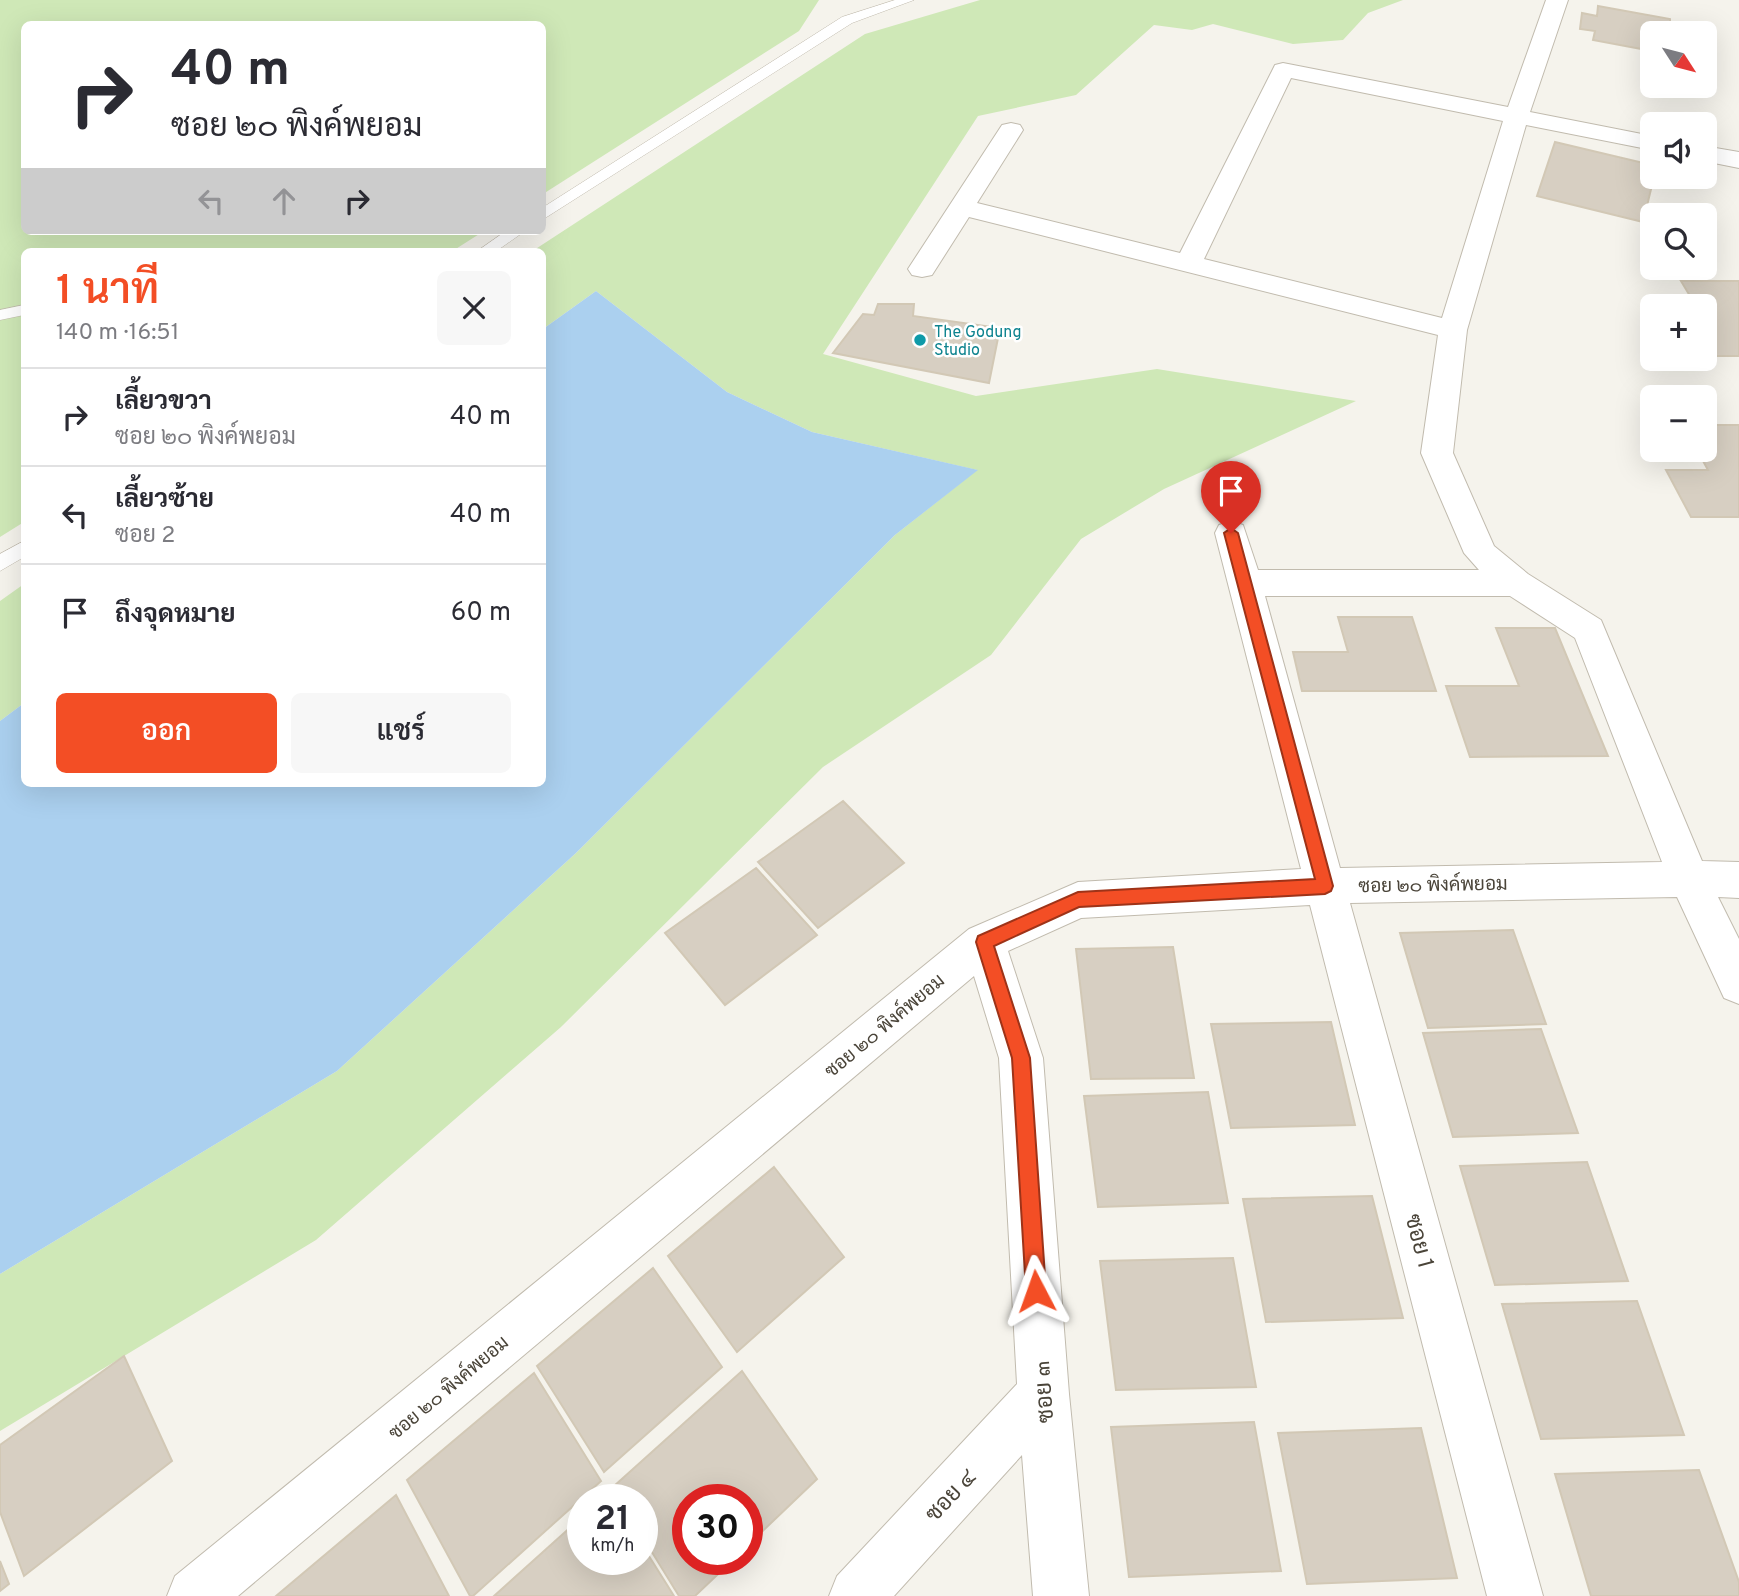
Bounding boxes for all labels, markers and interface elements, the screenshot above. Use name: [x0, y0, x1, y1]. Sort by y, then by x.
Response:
north arrow: [1640, 21, 1717, 98]
map controls: [1640, 21, 1717, 462]
text: 40 m: [171, 41, 290, 103]
icon: right: [56, 49, 147, 140]
text: ซอย ๒๐ พิงค์พยอม: [171, 108, 423, 148]
button: sound: [1640, 112, 1717, 189]
icon: left: [192, 182, 230, 220]
icon: ahead: [265, 182, 303, 220]
icon: right: [338, 182, 376, 220]
button: search: [1640, 203, 1717, 280]
text: 1 นาที: [56, 266, 159, 319]
button: close: [437, 271, 511, 345]
button: +: [1640, 294, 1717, 371]
text: 140 m · 16:51: [56, 319, 179, 348]
place label: The Godung Studio: [934, 323, 1022, 361]
marker: The Godung Studio: [912, 332, 928, 348]
button: −: [1640, 385, 1717, 462]
text: เลี้ยวขวา: [115, 386, 212, 419]
icon: right: [56, 398, 94, 436]
text: 40 m: [450, 401, 511, 434]
text: ซอย ๒๐ พิงค์พยอม: [115, 424, 296, 453]
pin: [1201, 461, 1261, 533]
icon: arrive: [1212, 472, 1250, 510]
text: เลี้ยวซ้าย: [115, 484, 214, 517]
icon: left: [56, 496, 94, 534]
text: 40 m: [450, 499, 511, 532]
text: ซอย 2: [115, 522, 175, 551]
icon: arrive: [56, 594, 94, 632]
text: 60 m: [451, 597, 511, 630]
text: ถึงจุดหมาย: [115, 599, 236, 632]
button: ออก: [56, 693, 277, 773]
button: แชร์: [291, 693, 511, 773]
street label: ซอย ๒๐ พิงค์พยอม: [1358, 871, 1508, 899]
street label: ซอย ๒๐ พิงค์พยอม: [819, 968, 950, 1084]
street label: ซอย 1: [1396, 1211, 1439, 1272]
position arrow: [999, 1254, 1073, 1328]
street label: ซอย ๒๐ พิงค์พยอม: [383, 1330, 514, 1446]
street label: ซอย ๓: [1029, 1360, 1062, 1424]
street label: ซอย ๔: [920, 1464, 984, 1529]
speed limit sign: 30: [672, 1484, 763, 1575]
text: 21: [595, 1498, 630, 1542]
text: km/h: [591, 1535, 634, 1558]

